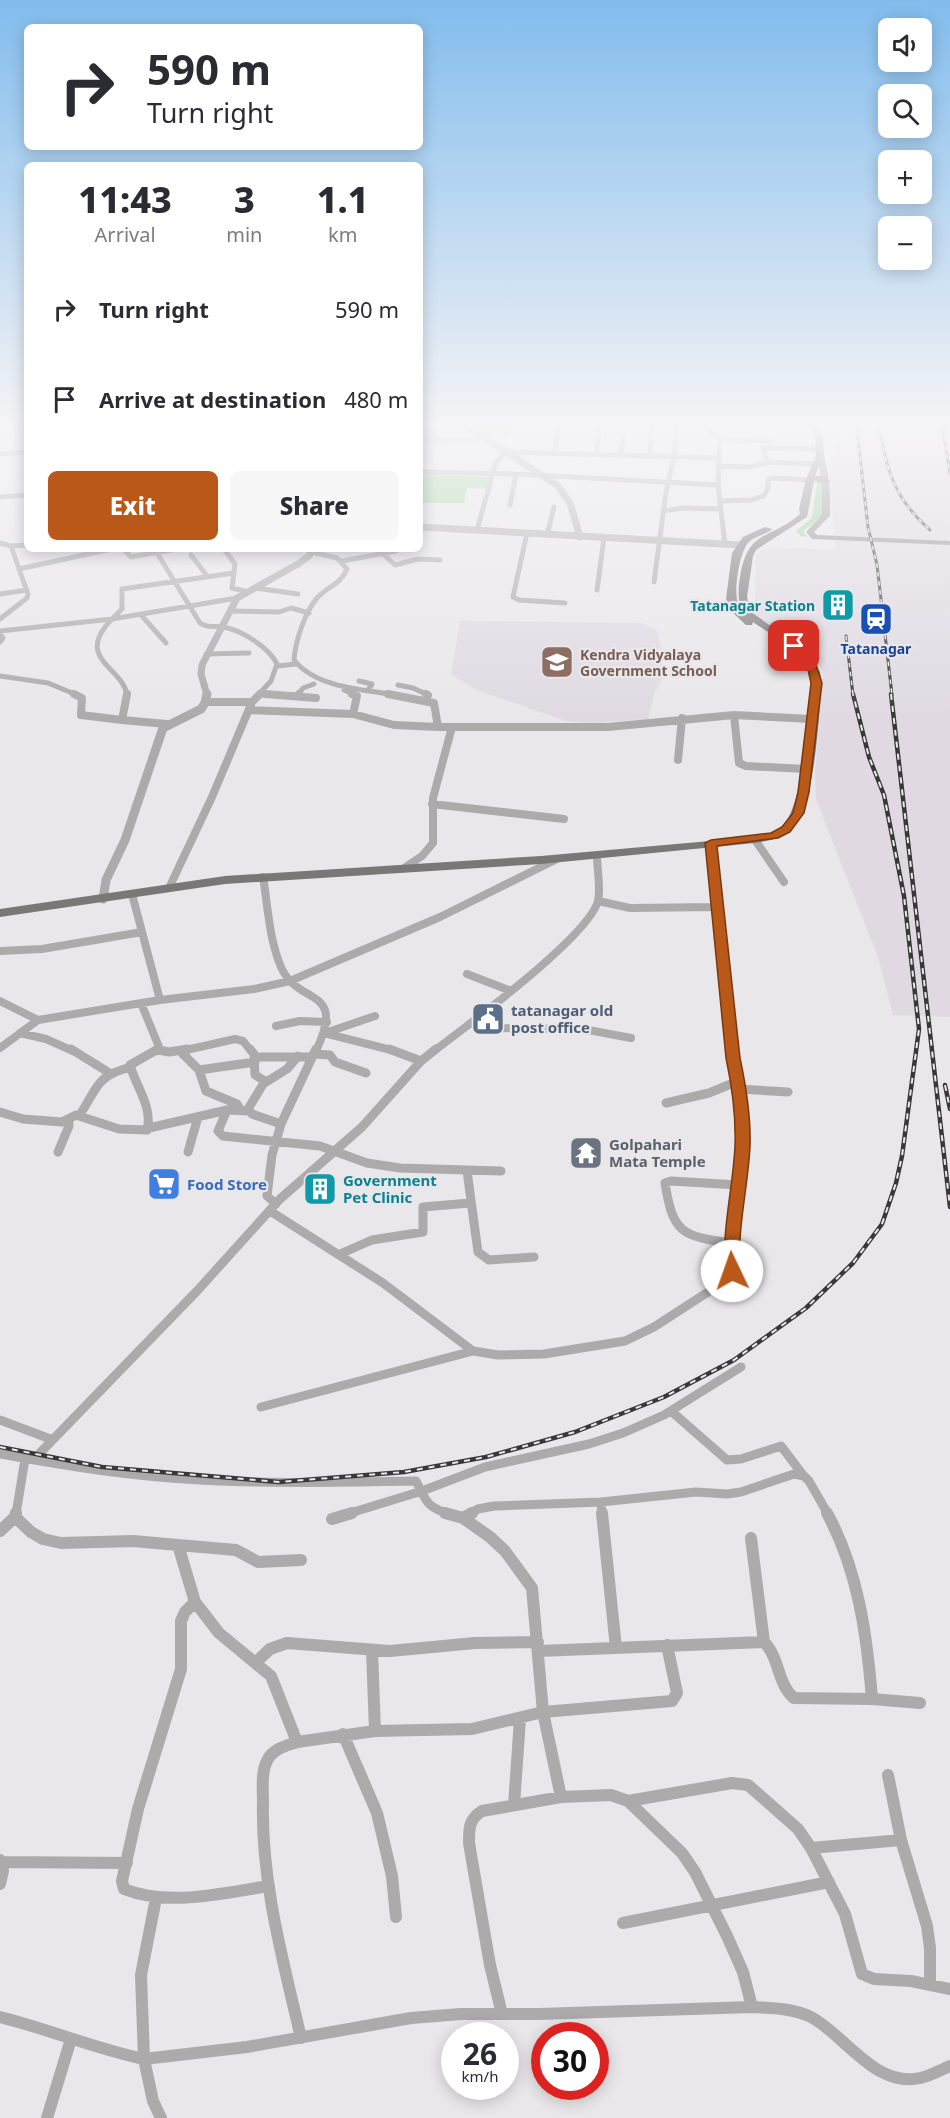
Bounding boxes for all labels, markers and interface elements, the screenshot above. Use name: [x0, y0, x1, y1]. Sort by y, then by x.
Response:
map controls: [878, 18, 932, 270]
button: sound: [878, 18, 932, 72]
text: 590 m: [147, 40, 271, 97]
icon: right: [48, 48, 126, 126]
button: search: [878, 84, 932, 138]
text: Turn right: [147, 94, 273, 131]
button: +: [878, 150, 932, 204]
text: 11:43: [78, 175, 172, 224]
text: 3: [234, 175, 255, 224]
text: 1.1: [317, 175, 369, 224]
button: −: [878, 216, 932, 270]
text: Arrival: [95, 221, 156, 248]
text: min: [226, 221, 262, 248]
text: km: [328, 221, 357, 248]
icon: right: [48, 293, 81, 326]
text: Turn right: [99, 294, 209, 324]
text: 590 m: [335, 294, 399, 324]
icon: arrive: [48, 383, 81, 416]
text: Arrive at destination: [99, 384, 326, 414]
text: 480 m: [344, 384, 408, 414]
button: Exit: [48, 471, 218, 540]
button: Share: [230, 471, 399, 540]
building icon: Tatanagar Station: [820, 587, 856, 623]
place label: Tatanagar Station: [690, 596, 815, 615]
station icon: Tatanagar: [858, 601, 894, 637]
pin: [768, 620, 819, 671]
icon: arrive: [777, 629, 810, 662]
place label: Tatanagar: [841, 639, 912, 658]
school or university icon: Kendra Vidyalaya Government School: [539, 644, 575, 680]
place label: Kendra Vidyalaya Government School: [580, 645, 717, 680]
place label: tatanagar old post office: [511, 1000, 613, 1037]
public building icon: tatanagar old post office: [470, 1001, 506, 1037]
place label: Golpahari Mata Temple: [609, 1134, 706, 1171]
temple icon: Golpahari Mata Temple: [568, 1135, 604, 1171]
supermarket icon: Food Store: [146, 1166, 182, 1202]
place label: Government Pet Clinic: [343, 1170, 437, 1207]
building icon: Government Pet Clinic: [302, 1171, 338, 1207]
place label: Food Store: [187, 1174, 267, 1194]
position arrow: [700, 1239, 764, 1303]
speed limit sign: 30: [531, 2022, 609, 2100]
text: 26: [463, 2033, 497, 2074]
text: km/h: [462, 2066, 498, 2086]

